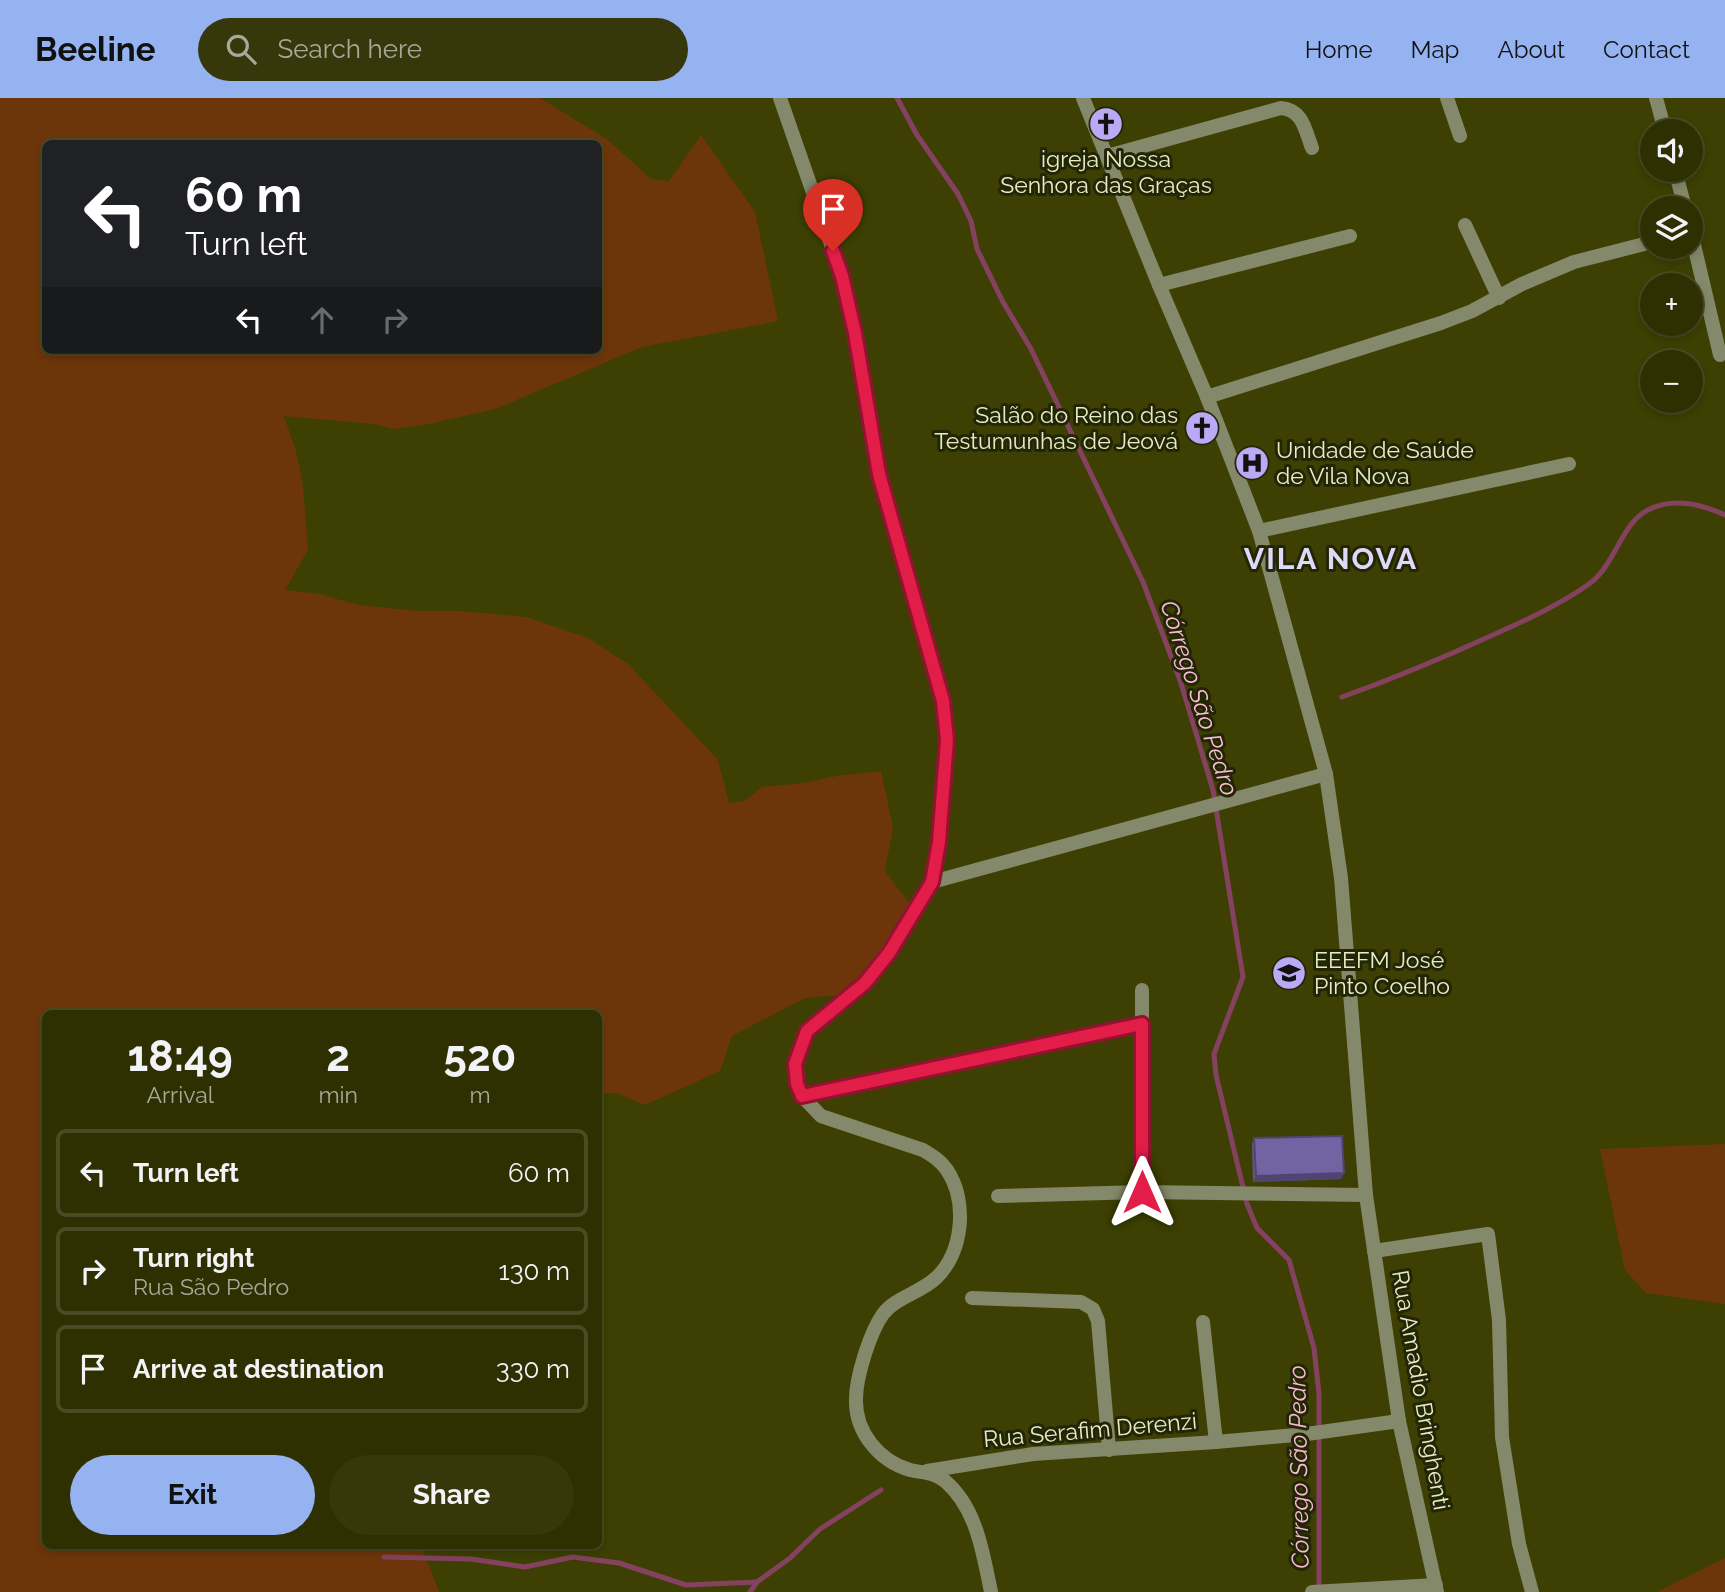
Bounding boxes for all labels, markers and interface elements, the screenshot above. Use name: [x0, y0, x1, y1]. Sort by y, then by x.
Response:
search box: [198, 18, 688, 81]
text: Beeline: [35, 30, 156, 69]
icon: search: [222, 30, 260, 68]
text: Search here: [278, 34, 422, 64]
text: Home: [1305, 35, 1373, 64]
text: Map: [1411, 35, 1459, 64]
text: About: [1497, 35, 1565, 64]
text: Contact: [1603, 35, 1690, 64]
church icon: igreja Nossa Senhora das Graças: [1087, 105, 1125, 143]
map controls: [1640, 119, 1703, 413]
button: sound: [1640, 119, 1703, 182]
place label: igreja Nossa Senhora das Graças: [1000, 145, 1212, 198]
text: 60 m: [185, 166, 302, 223]
icon: left: [70, 168, 161, 259]
pin: [803, 179, 863, 251]
icon: arrive: [814, 190, 852, 228]
button: layers: [1640, 196, 1703, 259]
text: Turn left: [185, 225, 307, 262]
button: +: [1640, 273, 1703, 336]
icon: left: [230, 301, 268, 339]
icon: ahead: [303, 301, 341, 339]
icon: right: [376, 301, 414, 339]
button: −: [1640, 350, 1703, 413]
place label: Salão do Reino das Testumunhas de Jeová: [934, 401, 1178, 454]
church icon: Salão do Reino das Testumunhas de Jeová: [1183, 409, 1221, 447]
place label: Unidade de Saúde de Vila Nova: [1276, 436, 1474, 489]
hospital icon: Unidade de Saúde de Vila Nova: [1233, 444, 1271, 482]
district label: VILA NOVA: [1244, 541, 1418, 576]
water label: Córrego São Pedro: [1154, 597, 1245, 799]
place label: EEEFM José Pinto Coelho: [1314, 946, 1450, 999]
school or university icon: EEEFM José Pinto Coelho: [1270, 954, 1308, 992]
text: 18:49: [128, 1032, 233, 1081]
text: 2: [326, 1032, 350, 1081]
text: 520: [444, 1032, 516, 1081]
text: Arrival: [146, 1081, 214, 1108]
text: min: [318, 1081, 358, 1108]
text: m: [469, 1081, 491, 1108]
icon: left: [74, 1154, 112, 1192]
position arrow: [1105, 1155, 1179, 1229]
text: Turn left: [133, 1158, 239, 1188]
text: 60 m: [508, 1158, 570, 1188]
text: Turn right: [133, 1243, 254, 1273]
icon: right: [74, 1252, 112, 1290]
text: 130 m: [499, 1256, 570, 1286]
street label: Rua Amadio Bringhenti: [1387, 1268, 1456, 1512]
text: Rua São Pedro: [133, 1273, 289, 1300]
icon: arrive: [74, 1350, 112, 1388]
text: Arrive at destination: [133, 1354, 384, 1384]
text: 330 m: [496, 1354, 570, 1384]
water label: Córrego São Pedro: [1282, 1365, 1315, 1569]
street label: Rua Serafim Derenzi: [982, 1407, 1198, 1452]
button: Exit: [70, 1455, 315, 1535]
button: Share: [329, 1455, 574, 1535]

